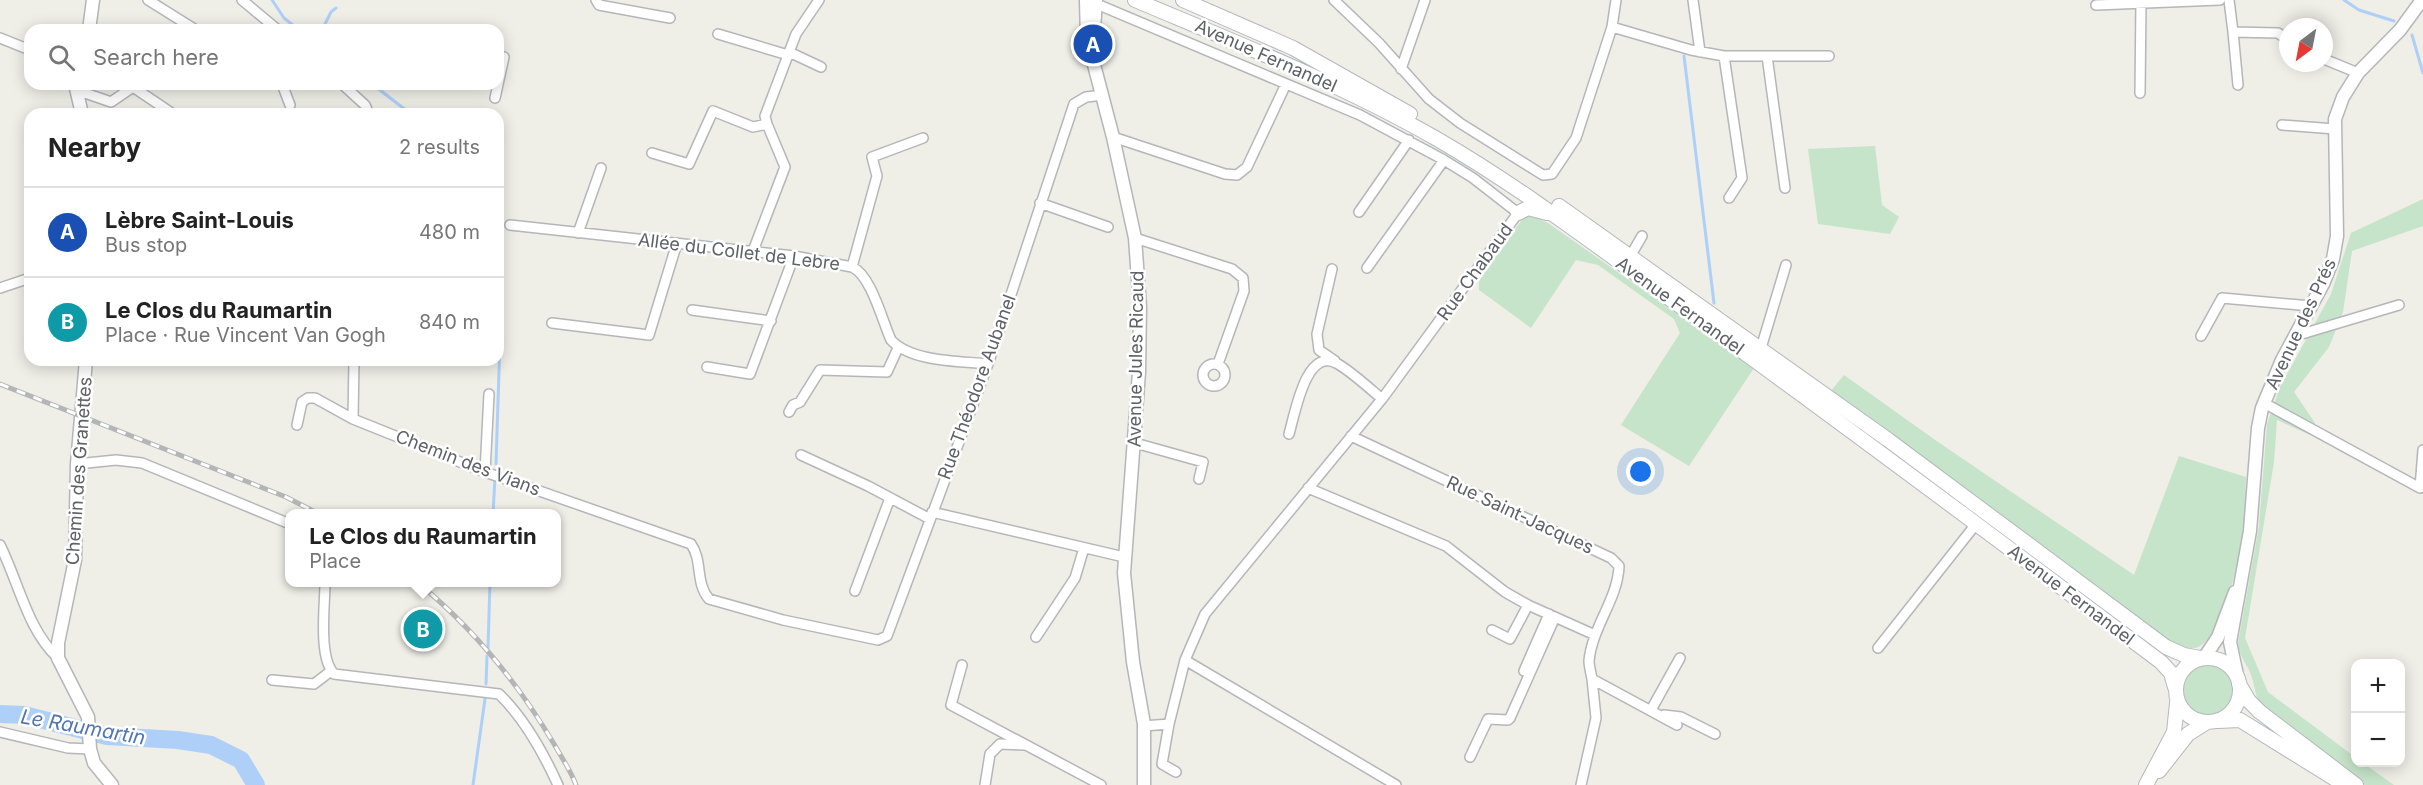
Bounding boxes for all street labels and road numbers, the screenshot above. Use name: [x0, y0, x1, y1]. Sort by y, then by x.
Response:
street label: Avenue Fernandel: [1192, 15, 1340, 96]
street label: Rue Chabaud: [1432, 219, 1517, 324]
street label: Allée du Collet de Lebre: [637, 229, 841, 274]
street label: Avenue Fernandel: [1612, 252, 1748, 359]
street label: Avenue des Prés: [2261, 255, 2340, 393]
street label: Avenue Jules Ricaud: [1123, 270, 1148, 448]
street label: Rue Théodore Aubanel: [933, 292, 1020, 482]
street label: Chemin des Granettes: [61, 376, 96, 566]
street label: Chemin des Vians: [393, 425, 543, 500]
street label: Rue Saint-Jacques: [1443, 471, 1597, 558]
street label: Avenue Fernandel: [2004, 540, 2139, 649]

